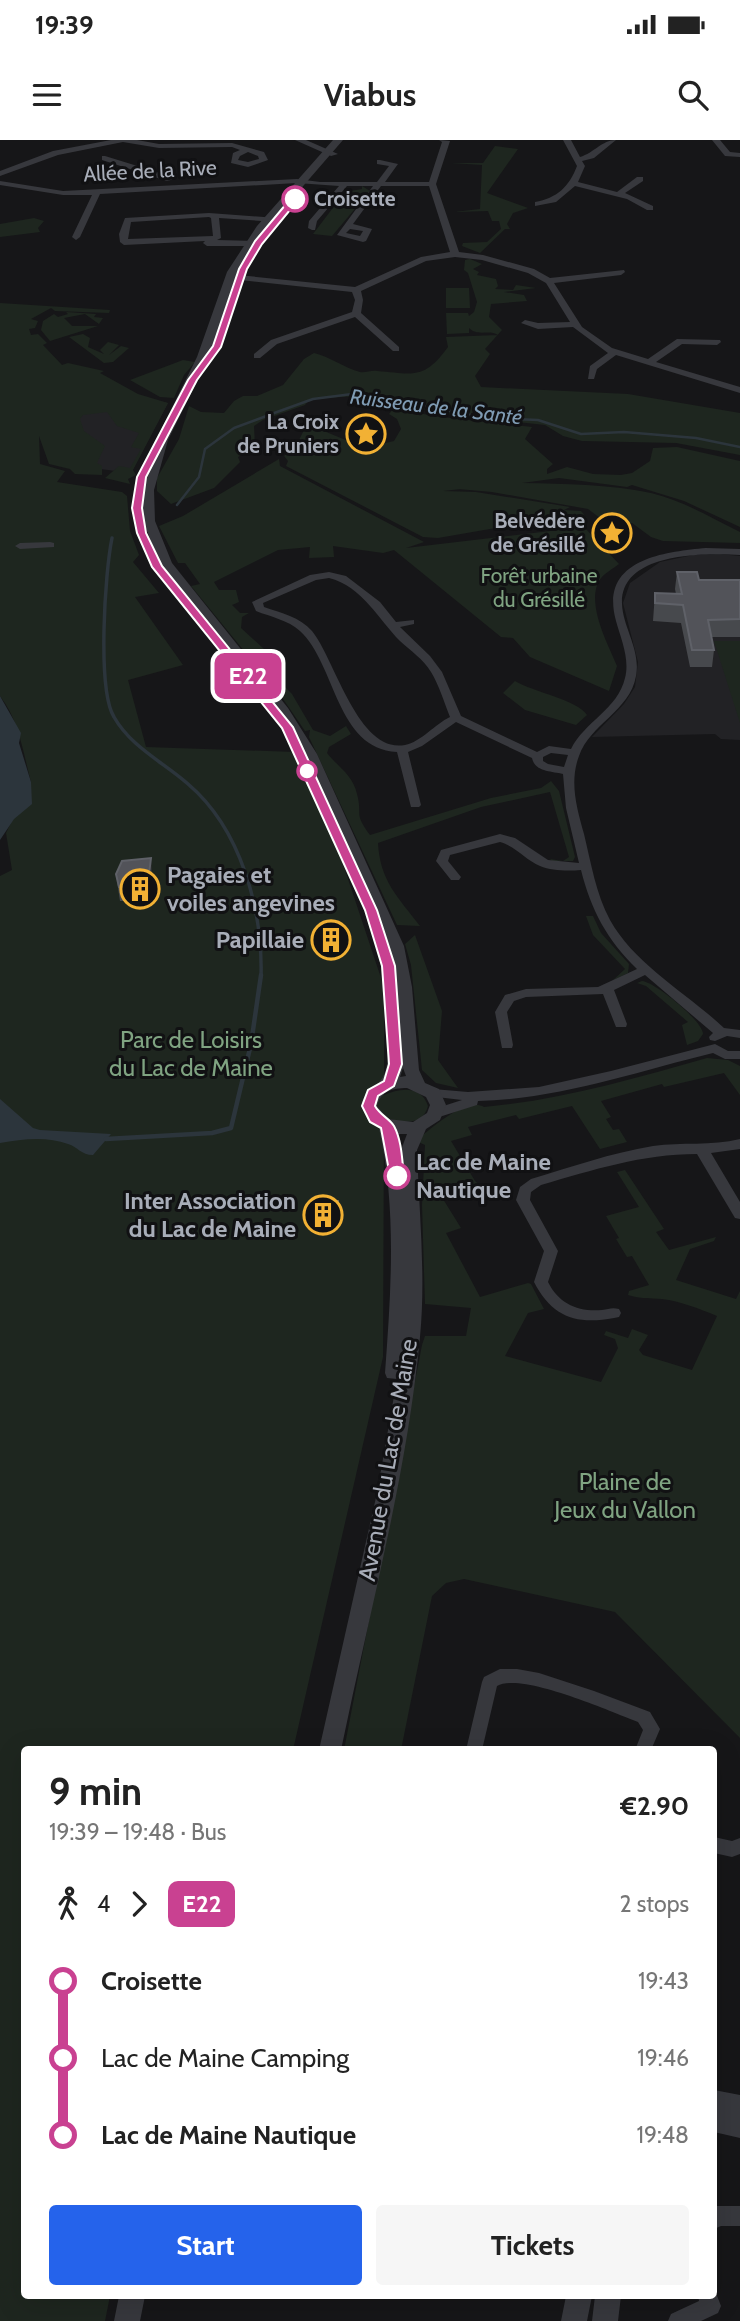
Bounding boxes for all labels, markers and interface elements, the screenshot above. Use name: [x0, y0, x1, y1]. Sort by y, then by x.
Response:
text: 19:39: [35, 9, 94, 41]
text: Viabus: [324, 75, 416, 114]
icon: menu: [28, 76, 66, 114]
icon: search: [674, 76, 712, 114]
street label: Allée de la Rive: [83, 155, 218, 186]
marker: Croisette: [282, 186, 308, 212]
place label: Croisette: [314, 186, 396, 211]
water label: Ruisseau de la Santé: [349, 384, 524, 429]
place label: La Croix de Pruniers: [237, 409, 340, 458]
place icon: La Croix de Pruniers: [345, 413, 387, 455]
place label: Belvédère de Grésillé: [490, 508, 585, 557]
place icon: Belvédère de Grésillé: [591, 512, 633, 554]
park label: Forêt urbaine du Grésillé: [481, 563, 598, 612]
line badge: E22: [208, 653, 288, 699]
text: E22: [228, 661, 268, 690]
unlabelled marker: [297, 761, 317, 781]
place label: Pagaies et voiles angevines: [167, 860, 335, 917]
building icon: Pagaies et voiles angevines: [119, 868, 161, 910]
building icon: Papillaie: [310, 919, 352, 961]
place label: Papillaie: [216, 925, 304, 954]
park label: Parc de Loisirs du Lac de Maine: [109, 1025, 273, 1082]
place label: Lac de Maine Nautique: [416, 1147, 551, 1204]
marker: Lac de Maine Nautique: [384, 1163, 410, 1189]
place label: Inter Association du Lac de Maine: [124, 1186, 296, 1243]
building icon: Inter Association du Lac de Maine: [302, 1194, 344, 1236]
street label: Avenue du Lac de Maine: [352, 1337, 423, 1583]
park label: Plaine de Jeux du Vallon: [553, 1467, 696, 1524]
text: 9 min: [49, 1768, 142, 1815]
text: €2.90: [620, 1790, 689, 1822]
text: 19:39 – 19:48 · Bus: [49, 1818, 226, 1846]
icon: walk: [49, 1885, 87, 1923]
icon: forward: [120, 1885, 158, 1923]
text: E22: [182, 1889, 221, 1918]
text: 4: [97, 1890, 110, 1918]
text: 2 stops: [620, 1890, 689, 1918]
text: Croisette: [101, 1965, 202, 1997]
text: 19:43: [638, 1967, 689, 1995]
text: Lac de Maine Camping: [101, 2042, 349, 2074]
text: 19:46: [637, 2044, 689, 2072]
text: Lac de Maine Nautique: [101, 2119, 356, 2151]
text: 19:48: [636, 2121, 689, 2149]
button: Start: [49, 2205, 362, 2285]
button: Tickets: [376, 2205, 689, 2285]

